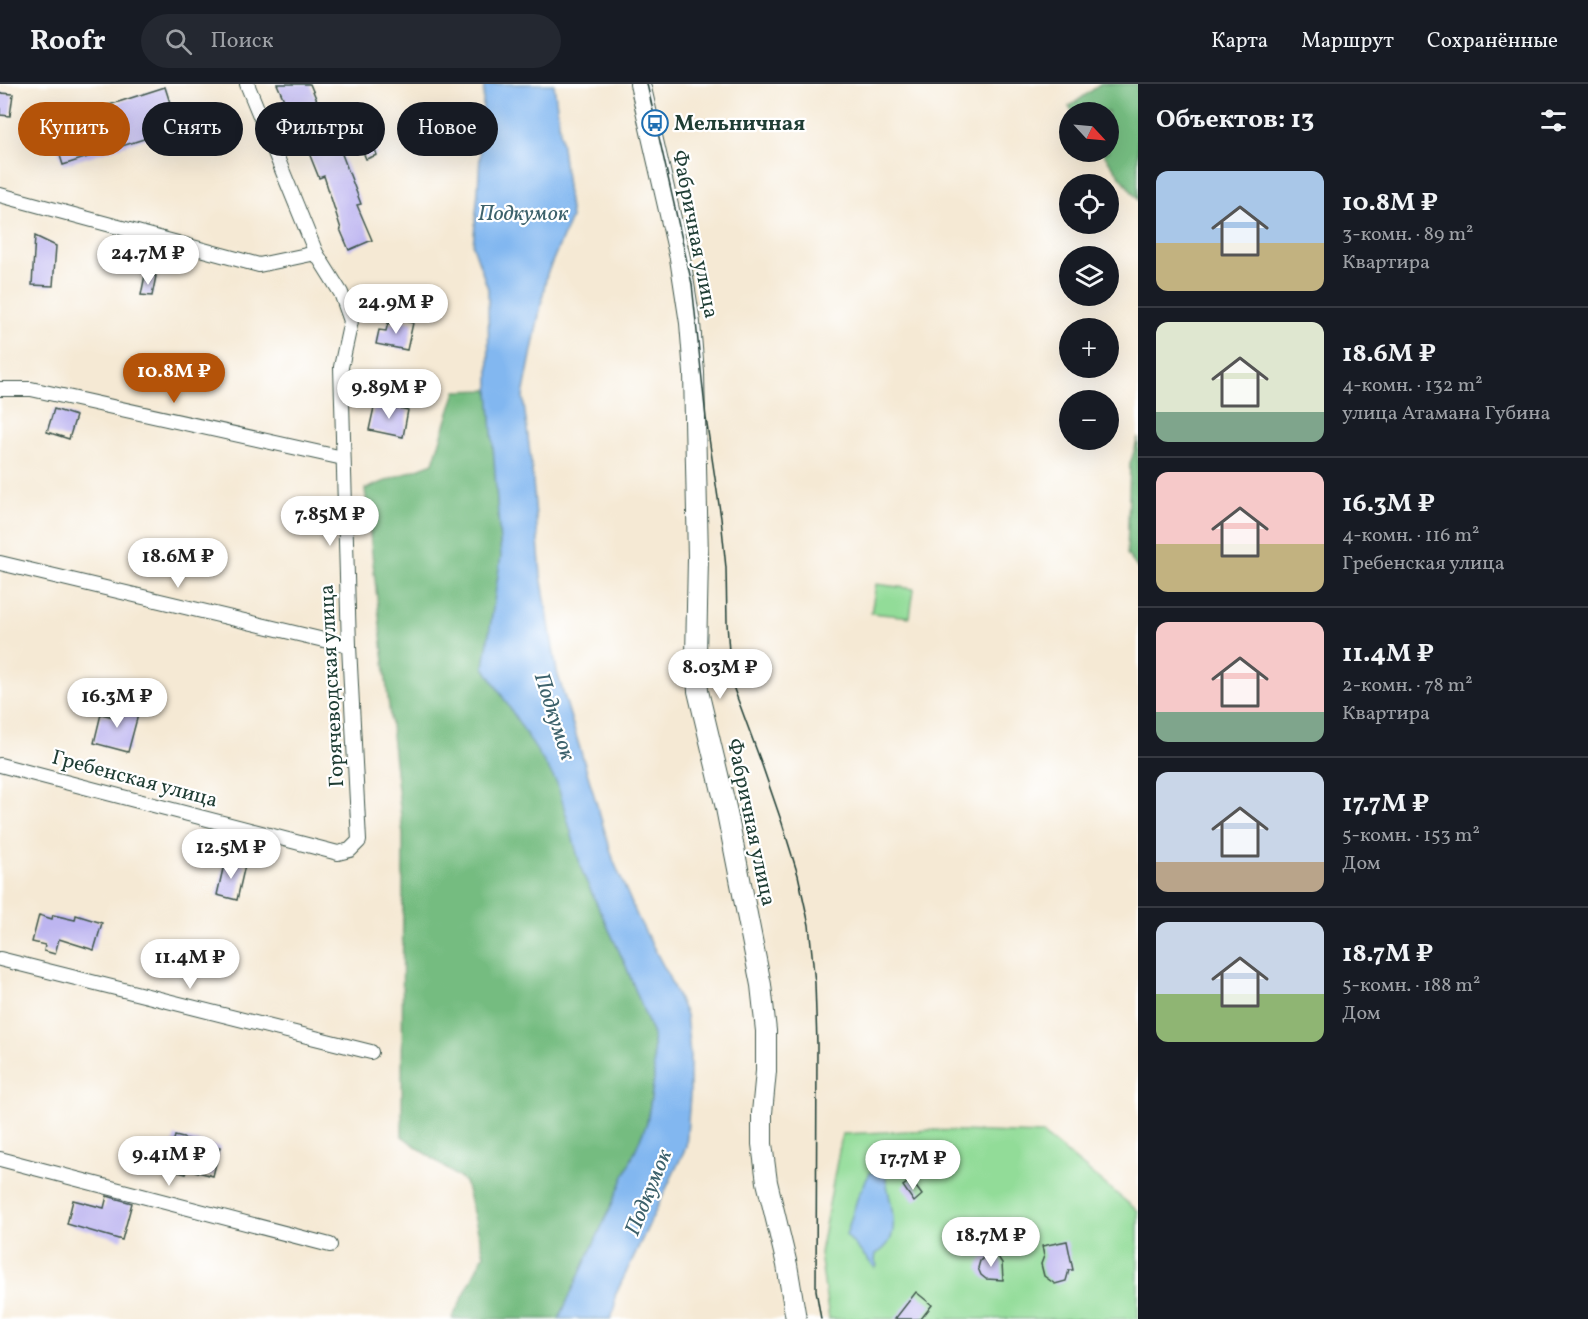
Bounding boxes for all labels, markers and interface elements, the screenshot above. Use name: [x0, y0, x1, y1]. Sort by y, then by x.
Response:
search box: [141, 14, 561, 68]
text: Roofr: [30, 22, 105, 61]
icon: search: [162, 25, 195, 58]
text: Поиск: [210, 26, 273, 57]
text: Карта: [1211, 27, 1268, 56]
text: Маршрут: [1301, 27, 1394, 56]
text: Сохранённые: [1427, 27, 1558, 56]
chip: Купить: [18, 102, 130, 156]
chip: Снять: [142, 102, 243, 156]
chip: Фильтры: [255, 102, 385, 156]
chip: Новое: [397, 102, 498, 156]
north arrow: [1059, 102, 1119, 162]
map controls: [1059, 102, 1119, 450]
text: Объектов: 13: [1156, 102, 1314, 138]
icon: filters: [1537, 104, 1570, 137]
bus stop icon: Мельничная: [640, 108, 670, 138]
place label: Мельничная: [674, 110, 805, 139]
street label: Фабричная улица: [664, 148, 725, 321]
button: locate: [1059, 174, 1119, 234]
text: 10.8M ₽: [1342, 185, 1438, 221]
icon: home: [1204, 195, 1276, 267]
water label: Подкумок: [478, 199, 569, 230]
text: 3-комн. · 89 m²: [1342, 221, 1474, 249]
pin: 24.7M ₽: [93, 235, 203, 286]
text: 24.7M ₽: [111, 240, 185, 268]
button: layers: [1059, 246, 1119, 306]
text: Квартира: [1342, 249, 1430, 277]
pin: 24.9M ₽: [341, 284, 451, 335]
text: 24.9M ₽: [358, 289, 434, 317]
button: +: [1059, 318, 1119, 378]
text: 18.6M ₽: [1342, 336, 1436, 372]
icon: home: [1204, 346, 1276, 418]
pin: 10.8M ₽: [119, 353, 229, 404]
text: 10.8M ₽: [137, 358, 211, 386]
pin: 9.89M ₽: [334, 369, 444, 420]
text: 4-комн. · 132 m²: [1342, 372, 1483, 400]
text: 9.89M ₽: [351, 374, 427, 402]
button: −: [1059, 390, 1119, 450]
text: улица Атамана Губина: [1342, 400, 1550, 428]
text: 16.3M ₽: [1342, 486, 1435, 522]
pin: 7.85M ₽: [275, 496, 385, 547]
icon: home: [1204, 496, 1276, 568]
text: 7.85M ₽: [295, 501, 365, 529]
text: 4-комн. · 116 m²: [1342, 522, 1479, 550]
pin: 18.6M ₽: [123, 538, 233, 589]
text: 18.6M ₽: [142, 543, 214, 571]
text: Гребенская улица: [1342, 550, 1505, 578]
street label: Горячеводская улица: [313, 584, 352, 788]
text: 11.4M ₽: [1342, 636, 1434, 672]
icon: home: [1204, 646, 1276, 718]
pin: 8.03M ₽: [665, 649, 775, 700]
text: 8.03M ₽: [682, 654, 758, 682]
water label: Подкумок: [525, 669, 582, 765]
text: 2-комн. · 78 m²: [1342, 672, 1473, 700]
pin: 16.3M ₽: [62, 678, 172, 729]
text: 16.3M ₽: [81, 683, 153, 711]
text: Квартира: [1342, 700, 1430, 728]
street label: Фабричная улица: [719, 736, 782, 909]
street label: Гребенская улица: [48, 743, 221, 816]
text: 17.7M ₽: [1342, 786, 1429, 822]
icon: home: [1204, 796, 1276, 868]
text: 5-комн. · 153 m²: [1342, 822, 1480, 850]
pin: 12.5M ₽: [176, 829, 286, 880]
text: 12.5M ₽: [196, 834, 266, 862]
text: Дом: [1342, 850, 1381, 878]
text: 18.7M ₽: [1342, 936, 1433, 972]
pin: 11.4M ₽: [135, 939, 245, 990]
text: 11.4M ₽: [155, 944, 225, 972]
icon: home: [1204, 946, 1276, 1018]
text: 5-комн. · 188 m²: [1342, 972, 1480, 1000]
text: Дом: [1342, 1000, 1381, 1028]
pin: 9.41M ₽: [114, 1136, 224, 1187]
pin: 17.7M ₽: [858, 1140, 968, 1191]
text: 9.41M ₽: [132, 1141, 206, 1169]
water label: Подкумок: [618, 1145, 681, 1241]
text: 17.7M ₽: [879, 1145, 947, 1173]
pin: 18.7M ₽: [936, 1217, 1046, 1268]
text: 18.7M ₽: [956, 1222, 1026, 1250]

